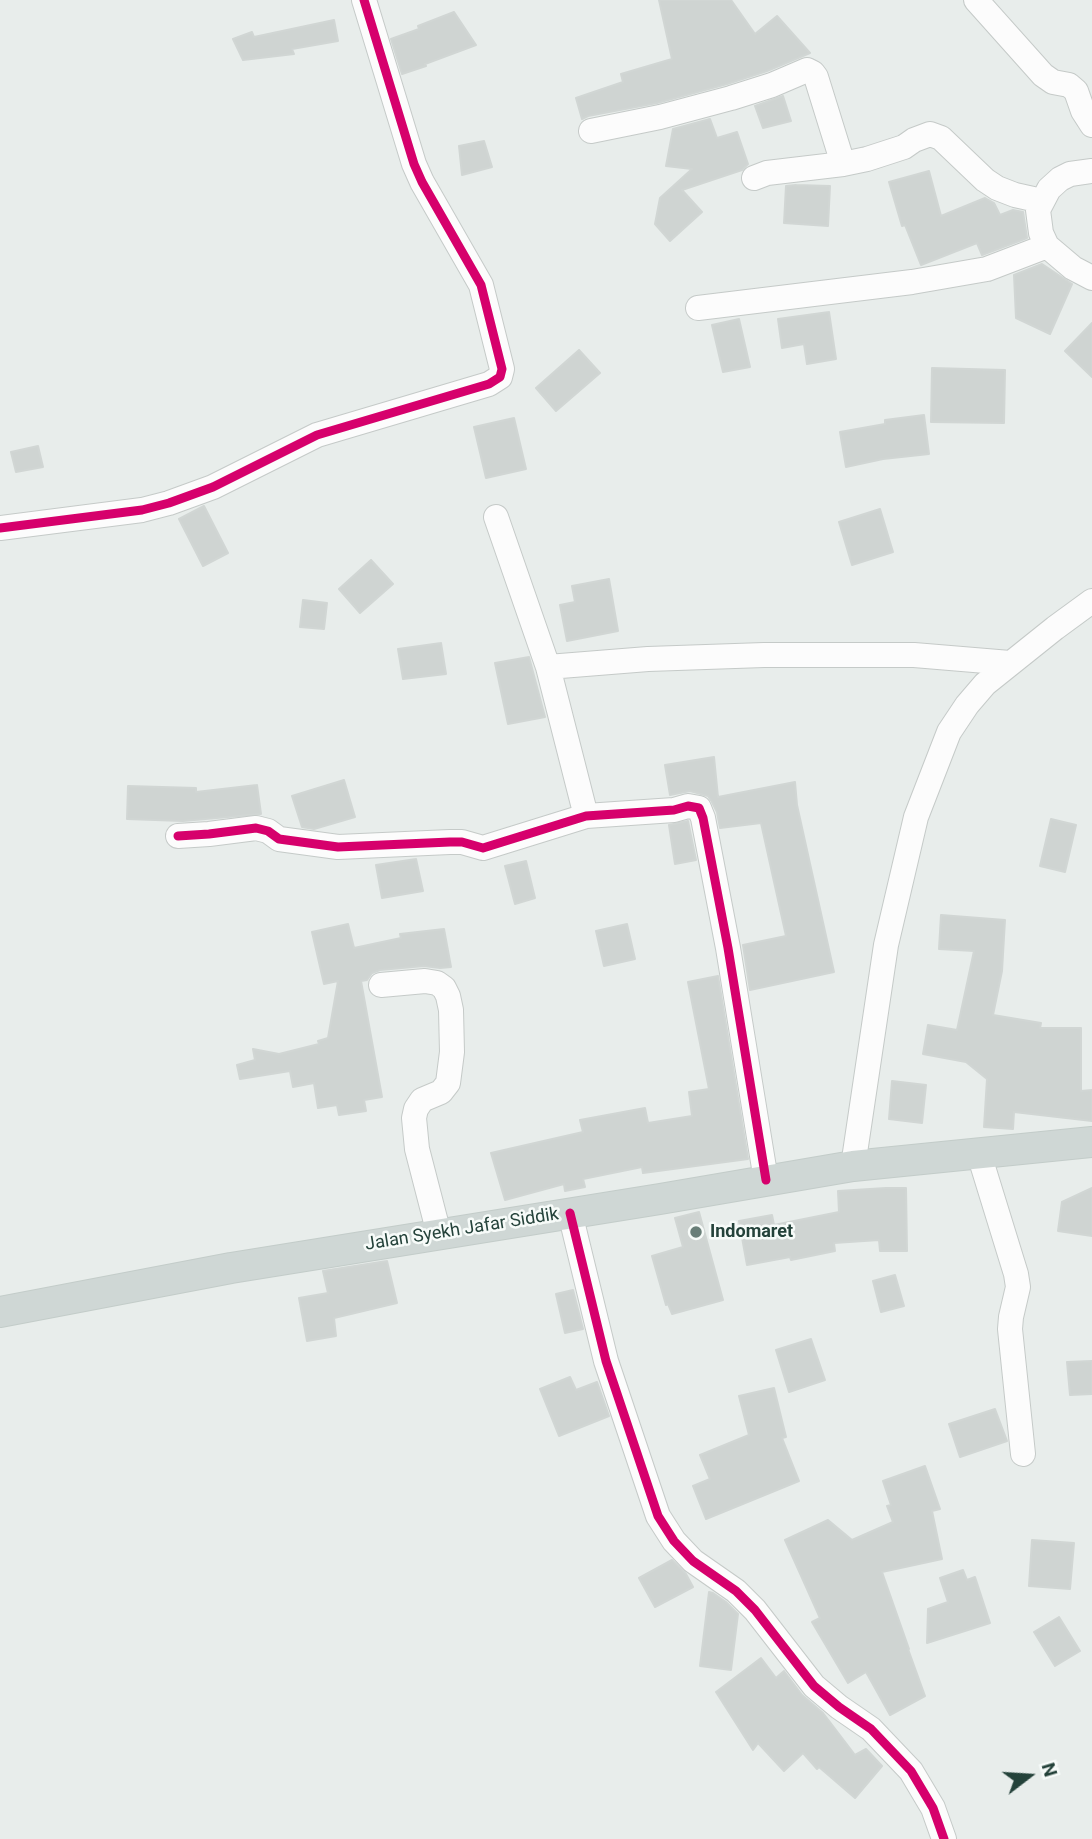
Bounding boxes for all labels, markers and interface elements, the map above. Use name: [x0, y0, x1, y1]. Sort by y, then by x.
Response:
street label: Jalan Syekh Jafar Siddik: [364, 1204, 560, 1256]
place label: Indomaret: [710, 1221, 793, 1243]
marker: Indomaret: [688, 1224, 704, 1240]
north arrow: [994, 1741, 1064, 1811]
text: N: [1037, 1760, 1063, 1779]

